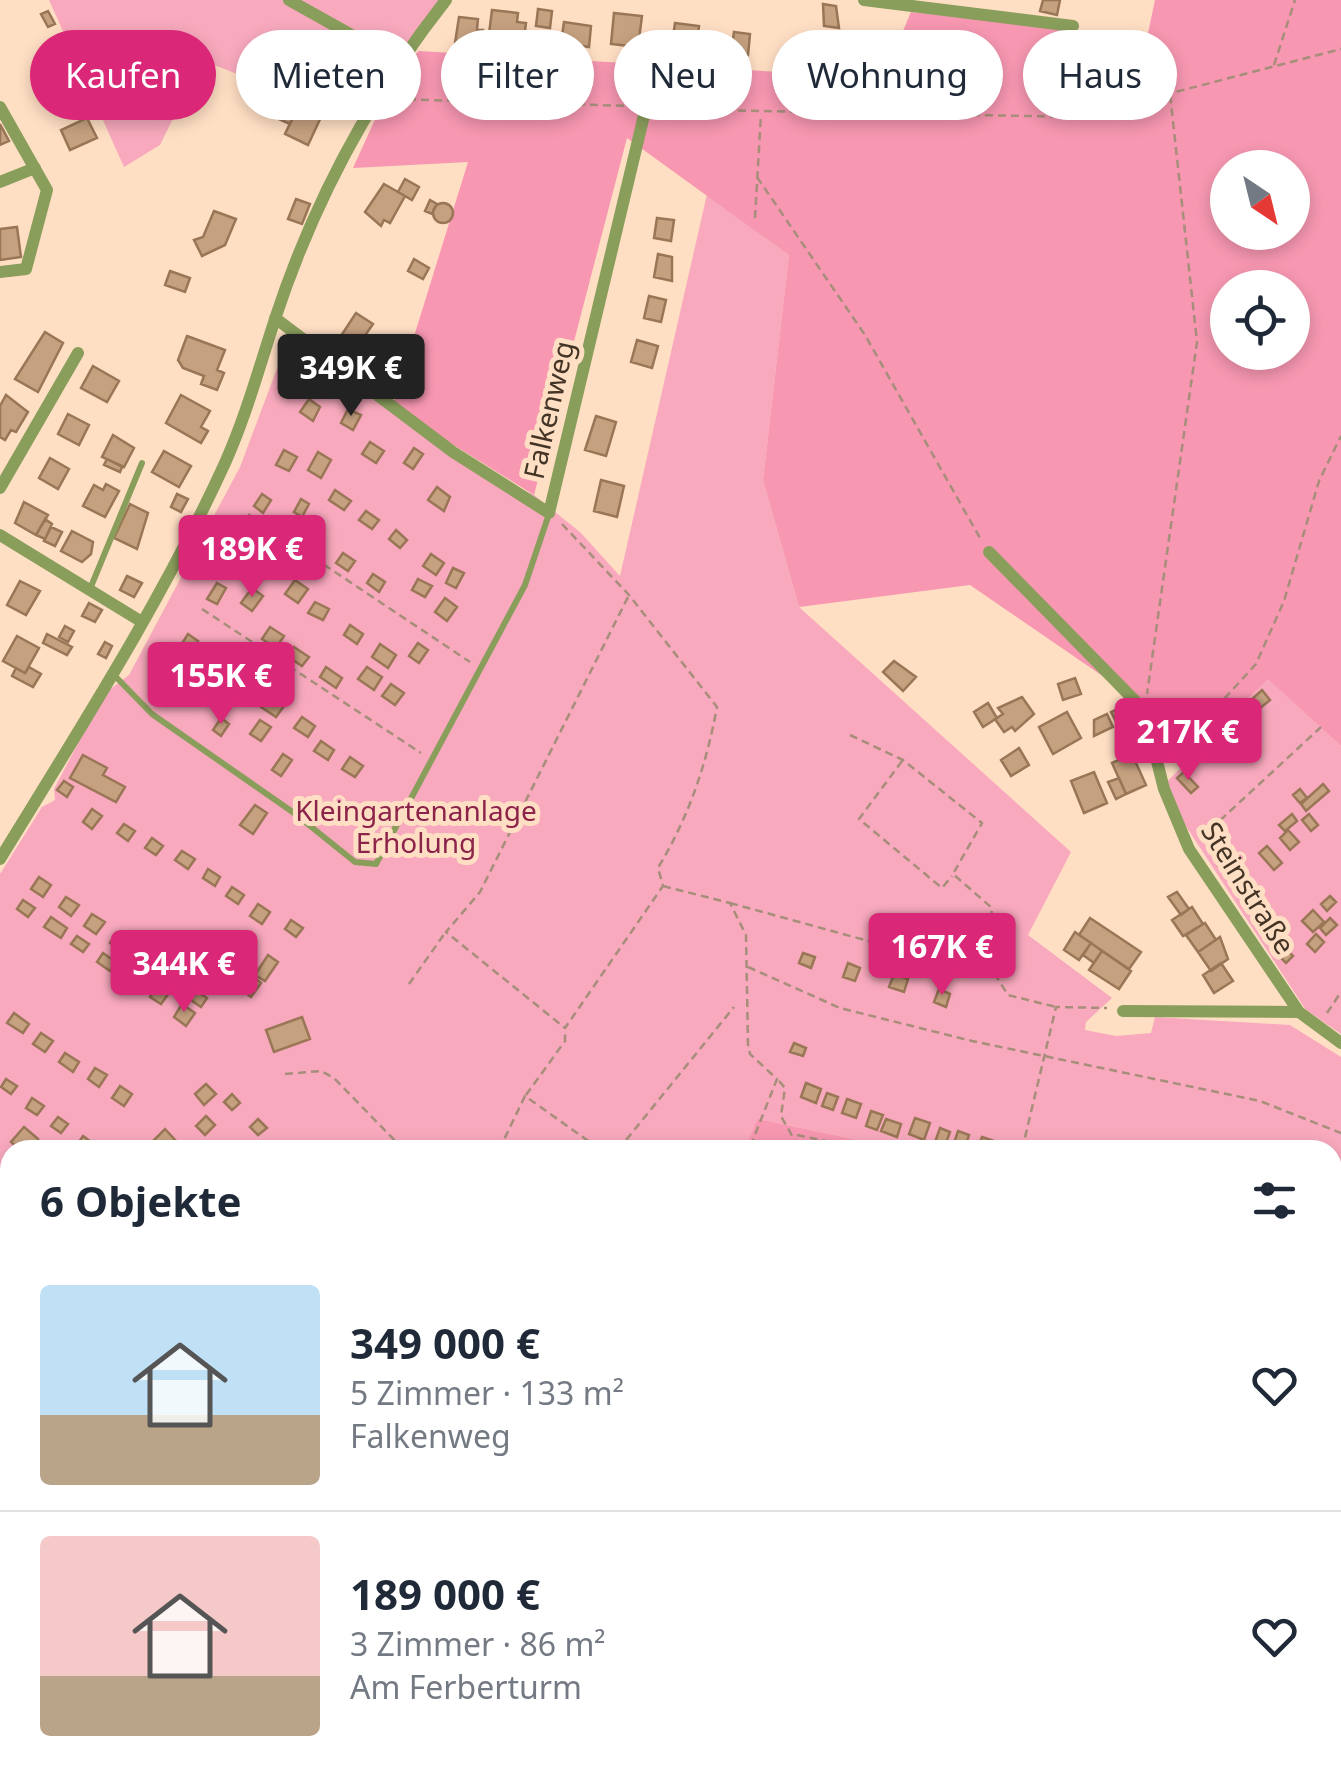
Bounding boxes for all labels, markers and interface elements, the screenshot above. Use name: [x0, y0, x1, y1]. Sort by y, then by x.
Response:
chip: Kaufen: [30, 30, 216, 120]
chip: Mieten: [236, 30, 421, 120]
chip: Filter: [441, 30, 594, 120]
chip: Neu: [614, 30, 752, 120]
chip: Wohnung: [772, 30, 1003, 120]
chip: Haus: [1023, 30, 1177, 120]
north arrow: [1210, 150, 1310, 250]
map controls: [1210, 150, 1310, 370]
button: locate: [1210, 270, 1310, 370]
pin: 349K €: [270, 334, 432, 419]
street label: Falkenweg: [514, 337, 582, 483]
text: 349K €: [300, 345, 402, 388]
pin: 189K €: [171, 515, 333, 600]
text: 189K €: [201, 526, 303, 569]
pin: 155K €: [140, 642, 302, 727]
text: 155K €: [170, 653, 272, 696]
pin: 217K €: [1107, 698, 1269, 783]
text: 217K €: [1137, 709, 1239, 752]
park label: Kleingartenanlage Erholung: [295, 791, 537, 861]
street label: Steinstraße: [1193, 814, 1305, 961]
pin: 167K €: [861, 913, 1023, 998]
text: 167K €: [891, 924, 993, 967]
pin: 344K €: [103, 930, 265, 1015]
text: 344K €: [133, 941, 235, 984]
text: 6 Objekte: [40, 1172, 242, 1229]
icon: filters: [1247, 1173, 1302, 1228]
text: 349 000 €: [350, 1314, 540, 1371]
icon: home: [120, 1325, 240, 1445]
icon: heart: [1247, 1358, 1302, 1413]
text: 5 Zimmer · 133 m²: [350, 1371, 624, 1414]
text: Falkenweg: [350, 1414, 511, 1457]
text: 189 000 €: [350, 1565, 540, 1622]
icon: home: [120, 1576, 240, 1696]
icon: heart: [1247, 1609, 1302, 1664]
text: 3 Zimmer · 86 m²: [350, 1622, 606, 1665]
text: Am Ferberturm: [350, 1665, 582, 1708]

